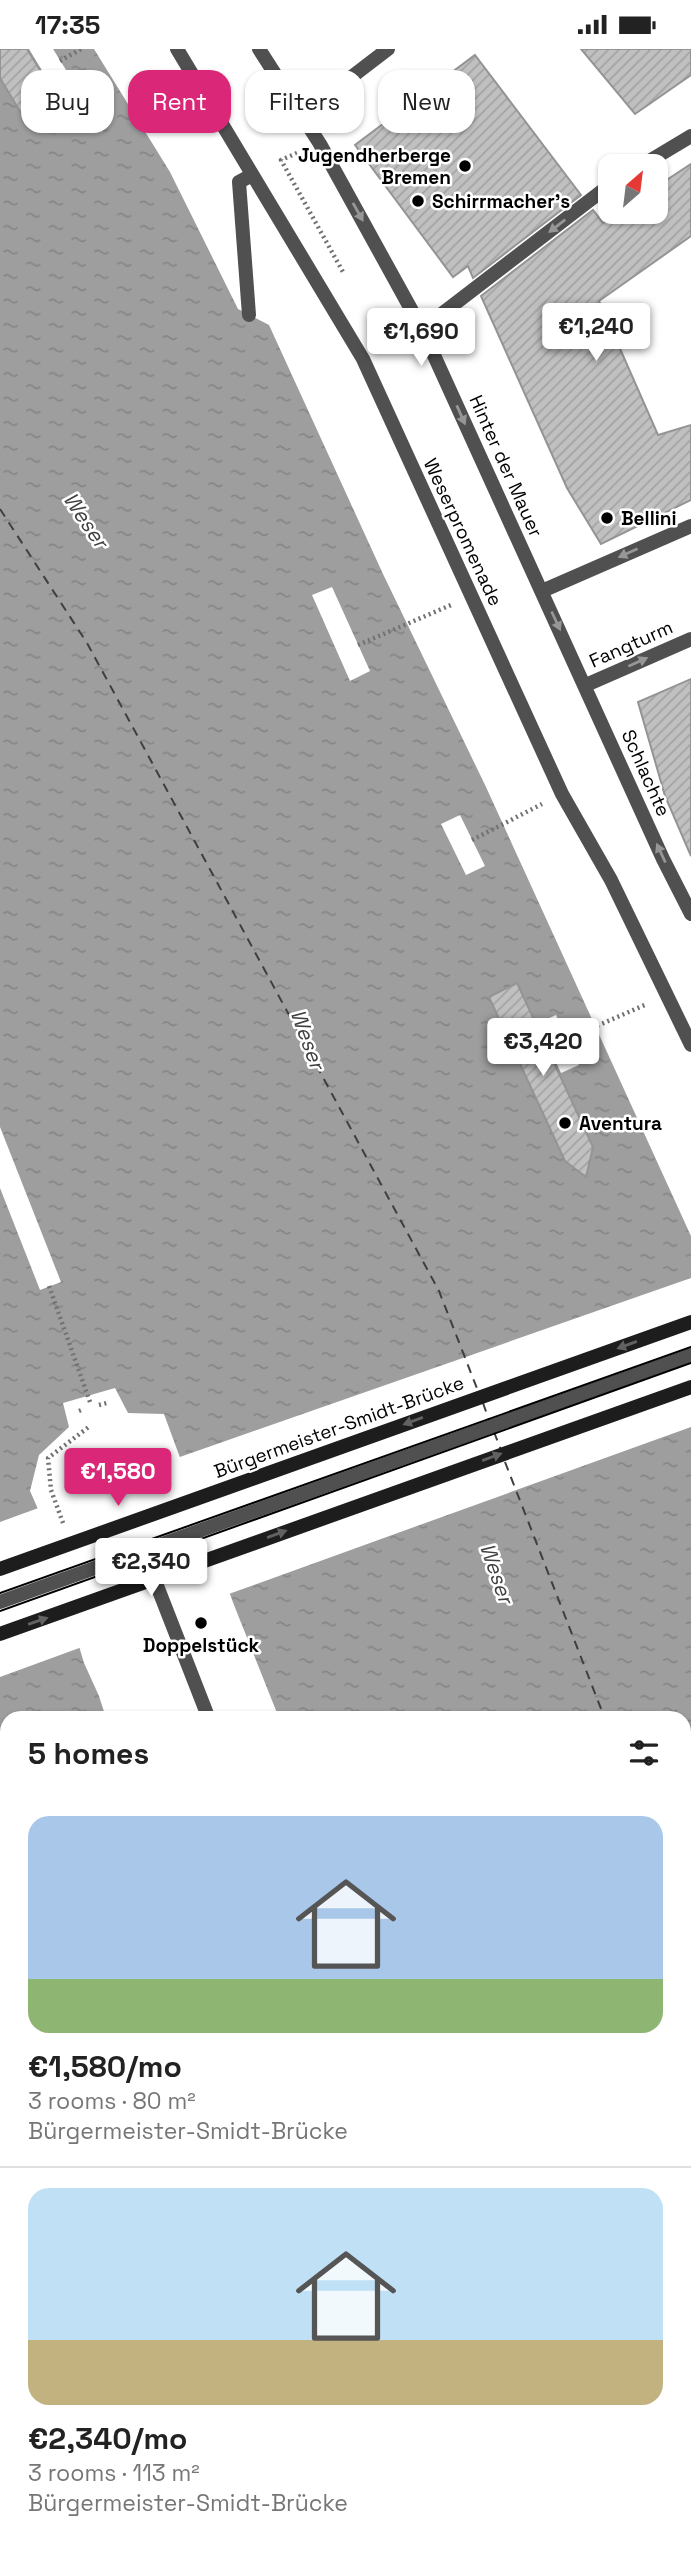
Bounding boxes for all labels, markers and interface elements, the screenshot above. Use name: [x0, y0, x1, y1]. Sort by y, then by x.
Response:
text: 17:35: [35, 8, 100, 42]
chip: Buy: [21, 70, 114, 133]
chip: Rent: [128, 70, 231, 133]
chip: Filters: [245, 70, 364, 133]
chip: New: [378, 70, 475, 133]
place label: Jugendherberge Bremen: [298, 143, 451, 190]
north arrow: [598, 154, 668, 224]
map controls: [598, 154, 668, 224]
marker: Jugendherberge Bremen: [457, 158, 473, 174]
place label: Schirrmacher's: [432, 189, 570, 214]
marker: Schirrmacher's: [410, 193, 426, 209]
one-way arrow: [352, 202, 364, 222]
one-way arrow: [547, 219, 566, 233]
pin: €1,240: [539, 303, 653, 363]
pin: €1,690: [364, 309, 478, 368]
text: €1,240: [558, 311, 634, 341]
text: €1,690: [383, 316, 459, 346]
street label: Hinter der Mauer: [463, 391, 549, 541]
one-way arrow: [456, 404, 467, 425]
street label: Weserpromenade: [418, 454, 508, 610]
water label: Weser: [57, 487, 116, 555]
place label: Bellini: [621, 506, 677, 531]
marker: Bellini: [599, 510, 615, 526]
one-way arrow: [618, 548, 639, 559]
one-way arrow: [551, 611, 562, 632]
street label: Fangturm: [585, 615, 677, 673]
one-way arrow: [628, 656, 649, 667]
street label: Schlachte: [616, 726, 676, 820]
one-way arrow: [655, 843, 667, 863]
water label: Weser: [285, 1005, 332, 1075]
pin: €3,420: [486, 1019, 600, 1078]
text: €3,420: [503, 1026, 583, 1056]
place label: Aventura: [579, 1111, 662, 1136]
marker: Aventura: [557, 1115, 573, 1131]
one-way arrow: [616, 1339, 637, 1350]
street label: Bürgermeister-Smidt-Brücke: [211, 1370, 467, 1484]
one-way arrow: [402, 1416, 423, 1427]
pin: €1,580: [61, 1449, 175, 1508]
one-way arrow: [481, 1452, 502, 1463]
text: €1,580: [80, 1456, 156, 1486]
one-way arrow: [267, 1528, 288, 1539]
pin: €2,340: [94, 1539, 208, 1598]
water label: Weser: [474, 1539, 521, 1609]
text: €2,340: [111, 1546, 191, 1576]
one-way arrow: [28, 1615, 49, 1626]
marker: Doppelstück: [193, 1615, 209, 1631]
place label: Doppelstück: [143, 1633, 260, 1658]
text: 5 homes: [28, 1734, 149, 1773]
icon: filters: [625, 1734, 663, 1772]
icon: home: [283, 1861, 409, 1987]
text: €1,580/mo: [28, 2047, 182, 2086]
text: 3 rooms · 80 m²: [28, 2086, 196, 2116]
text: Bürgermeister-Smidt-Brücke: [28, 2116, 348, 2146]
icon: home: [283, 2233, 409, 2359]
text: €2,340/mo: [28, 2419, 187, 2458]
text: 3 rooms · 113 m²: [28, 2458, 200, 2488]
text: Bürgermeister-Smidt-Brücke: [28, 2488, 348, 2518]

